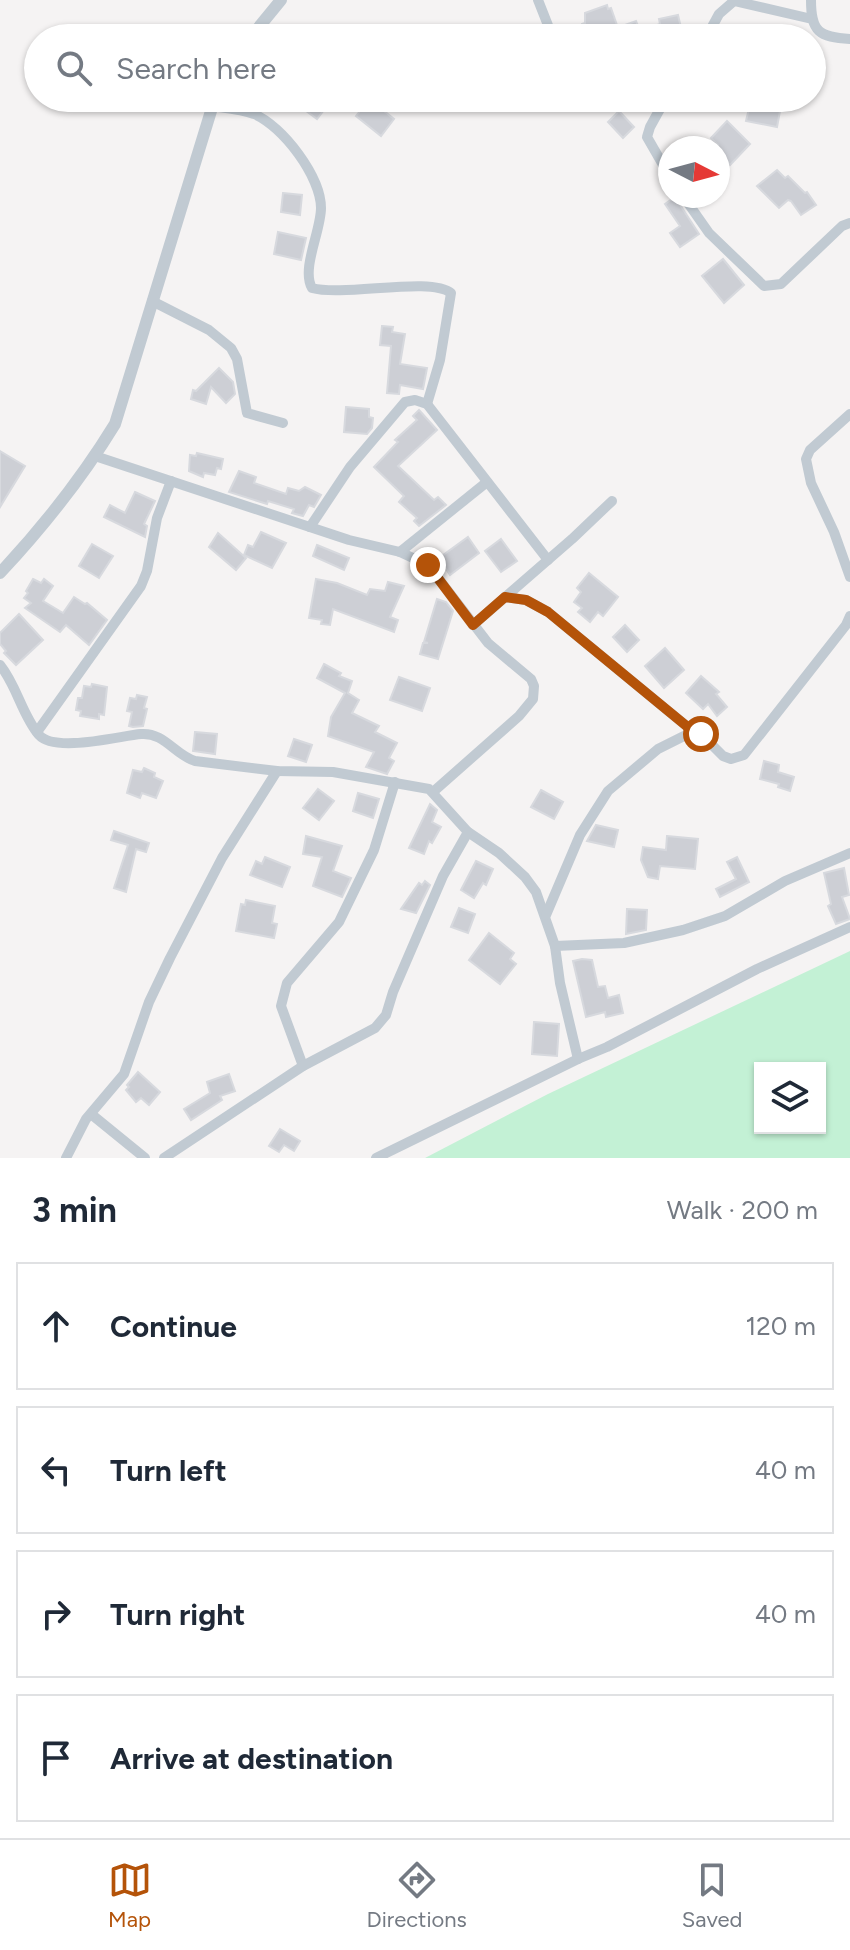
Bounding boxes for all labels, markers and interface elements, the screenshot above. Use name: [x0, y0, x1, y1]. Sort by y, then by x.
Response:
search box: [24, 24, 826, 112]
icon: search: [52, 46, 96, 90]
text: Search here: [116, 50, 276, 87]
north arrow: [658, 136, 730, 208]
route end: [410, 547, 446, 583]
route start: [683, 716, 719, 752]
map controls: [754, 1062, 826, 1134]
button: layers: [754, 1062, 826, 1134]
text: 3 min: [32, 1190, 117, 1231]
text: Walk · 200 m: [667, 1194, 818, 1226]
icon: ahead: [34, 1304, 78, 1348]
text: Continue: [110, 1308, 237, 1345]
text: 120 m: [746, 1310, 816, 1342]
icon: left: [34, 1448, 78, 1492]
text: Turn left: [110, 1452, 227, 1489]
text: 40 m: [755, 1454, 816, 1486]
icon: right: [34, 1592, 78, 1636]
text: Turn right: [110, 1596, 245, 1633]
text: 40 m: [755, 1598, 816, 1630]
icon: arrive: [34, 1736, 78, 1780]
text: Arrive at destination: [110, 1740, 393, 1777]
tab: Map: [108, 1858, 152, 1933]
tab: Directions: [367, 1858, 467, 1933]
tab: Saved: [682, 1858, 742, 1933]

